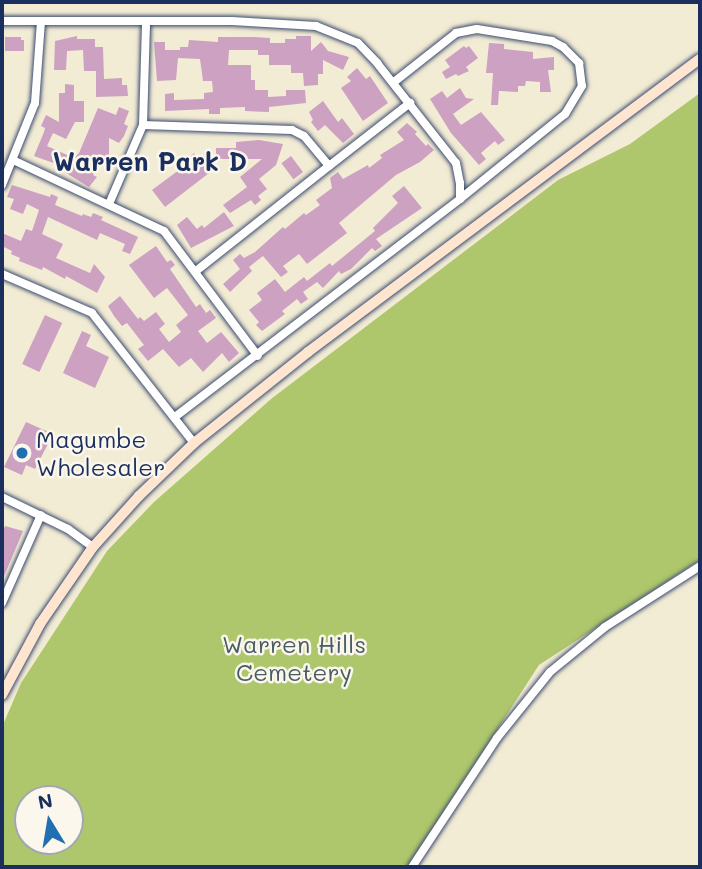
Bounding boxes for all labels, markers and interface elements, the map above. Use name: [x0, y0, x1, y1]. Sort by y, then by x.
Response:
district label: Warren Park D: [53, 146, 247, 178]
place label: Magumbe Wholesaler: [36, 425, 165, 481]
marker: Magumbe Wholesaler: [14, 445, 30, 461]
park label: Warren Hills Cemetery: [222, 630, 366, 686]
north arrow: [14, 785, 84, 855]
text: N: [36, 787, 55, 815]

